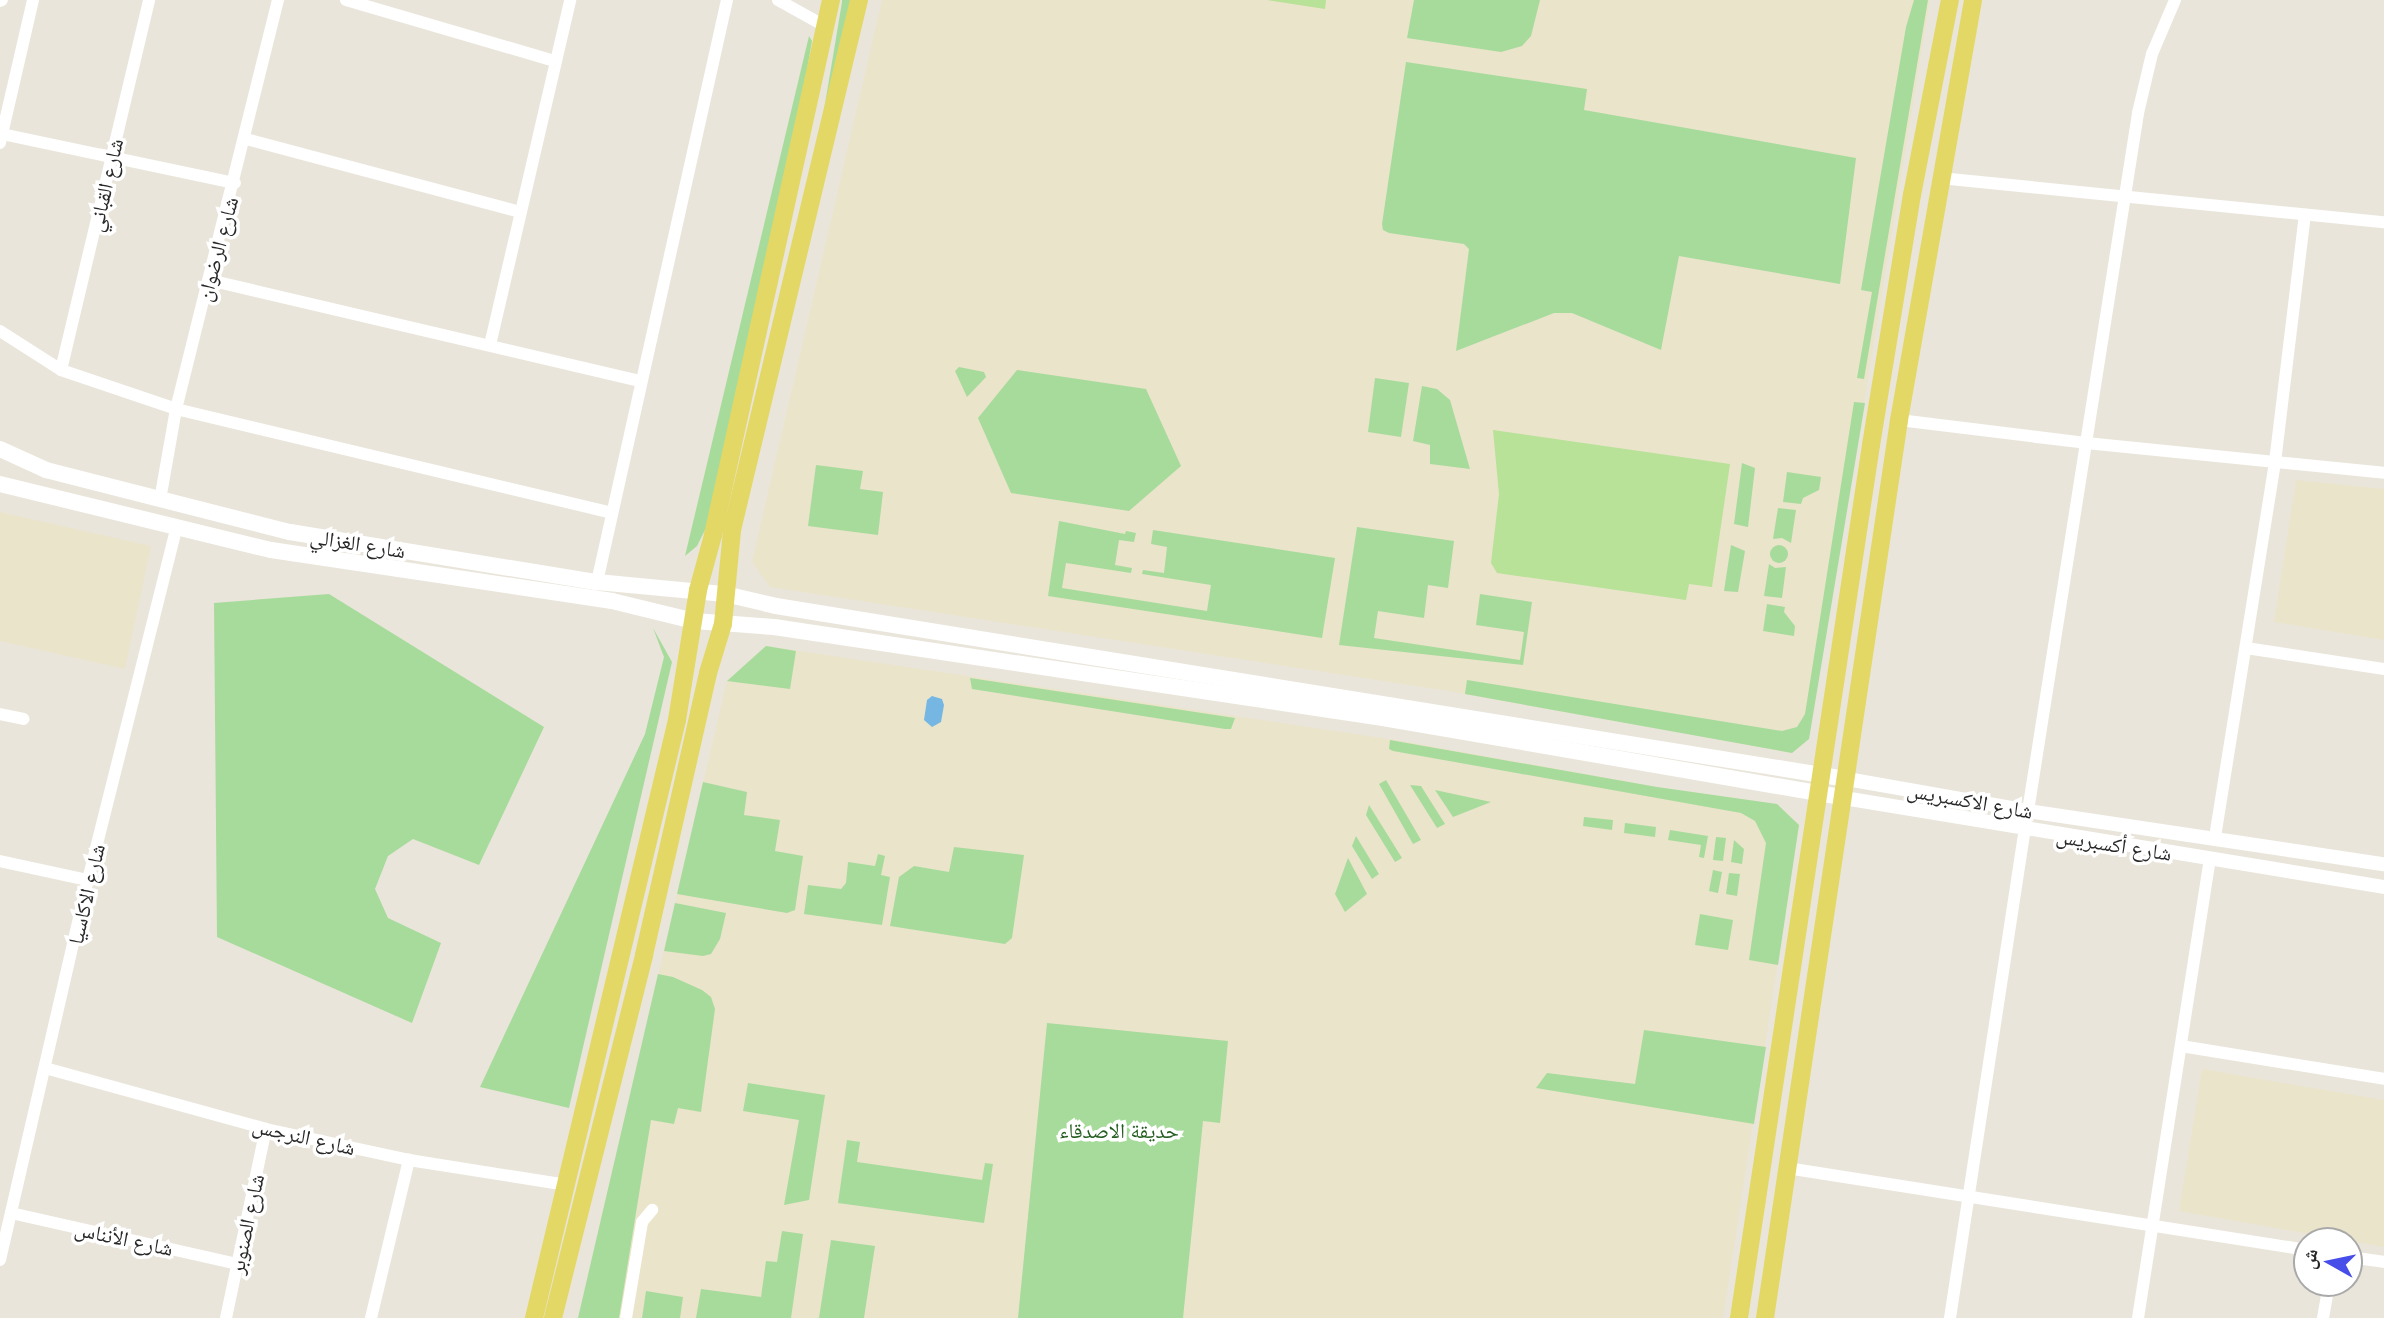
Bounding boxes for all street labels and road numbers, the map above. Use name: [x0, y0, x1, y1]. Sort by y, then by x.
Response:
street label: شارع القباني: [82, 136, 128, 234]
street label: شارع الرضوان: [191, 194, 243, 304]
street label: شارع الغزالي: [309, 523, 407, 563]
street label: شارع الاكسبريس: [1905, 777, 2035, 823]
street label: شارع أكسبريس: [2055, 822, 2173, 866]
street label: شارع الاكاسيا: [62, 841, 110, 947]
street label: شارع النرجس: [250, 1112, 358, 1160]
street label: شارع الصنوبر: [223, 1172, 269, 1276]
street label: شارع الأنناس: [72, 1215, 176, 1261]

